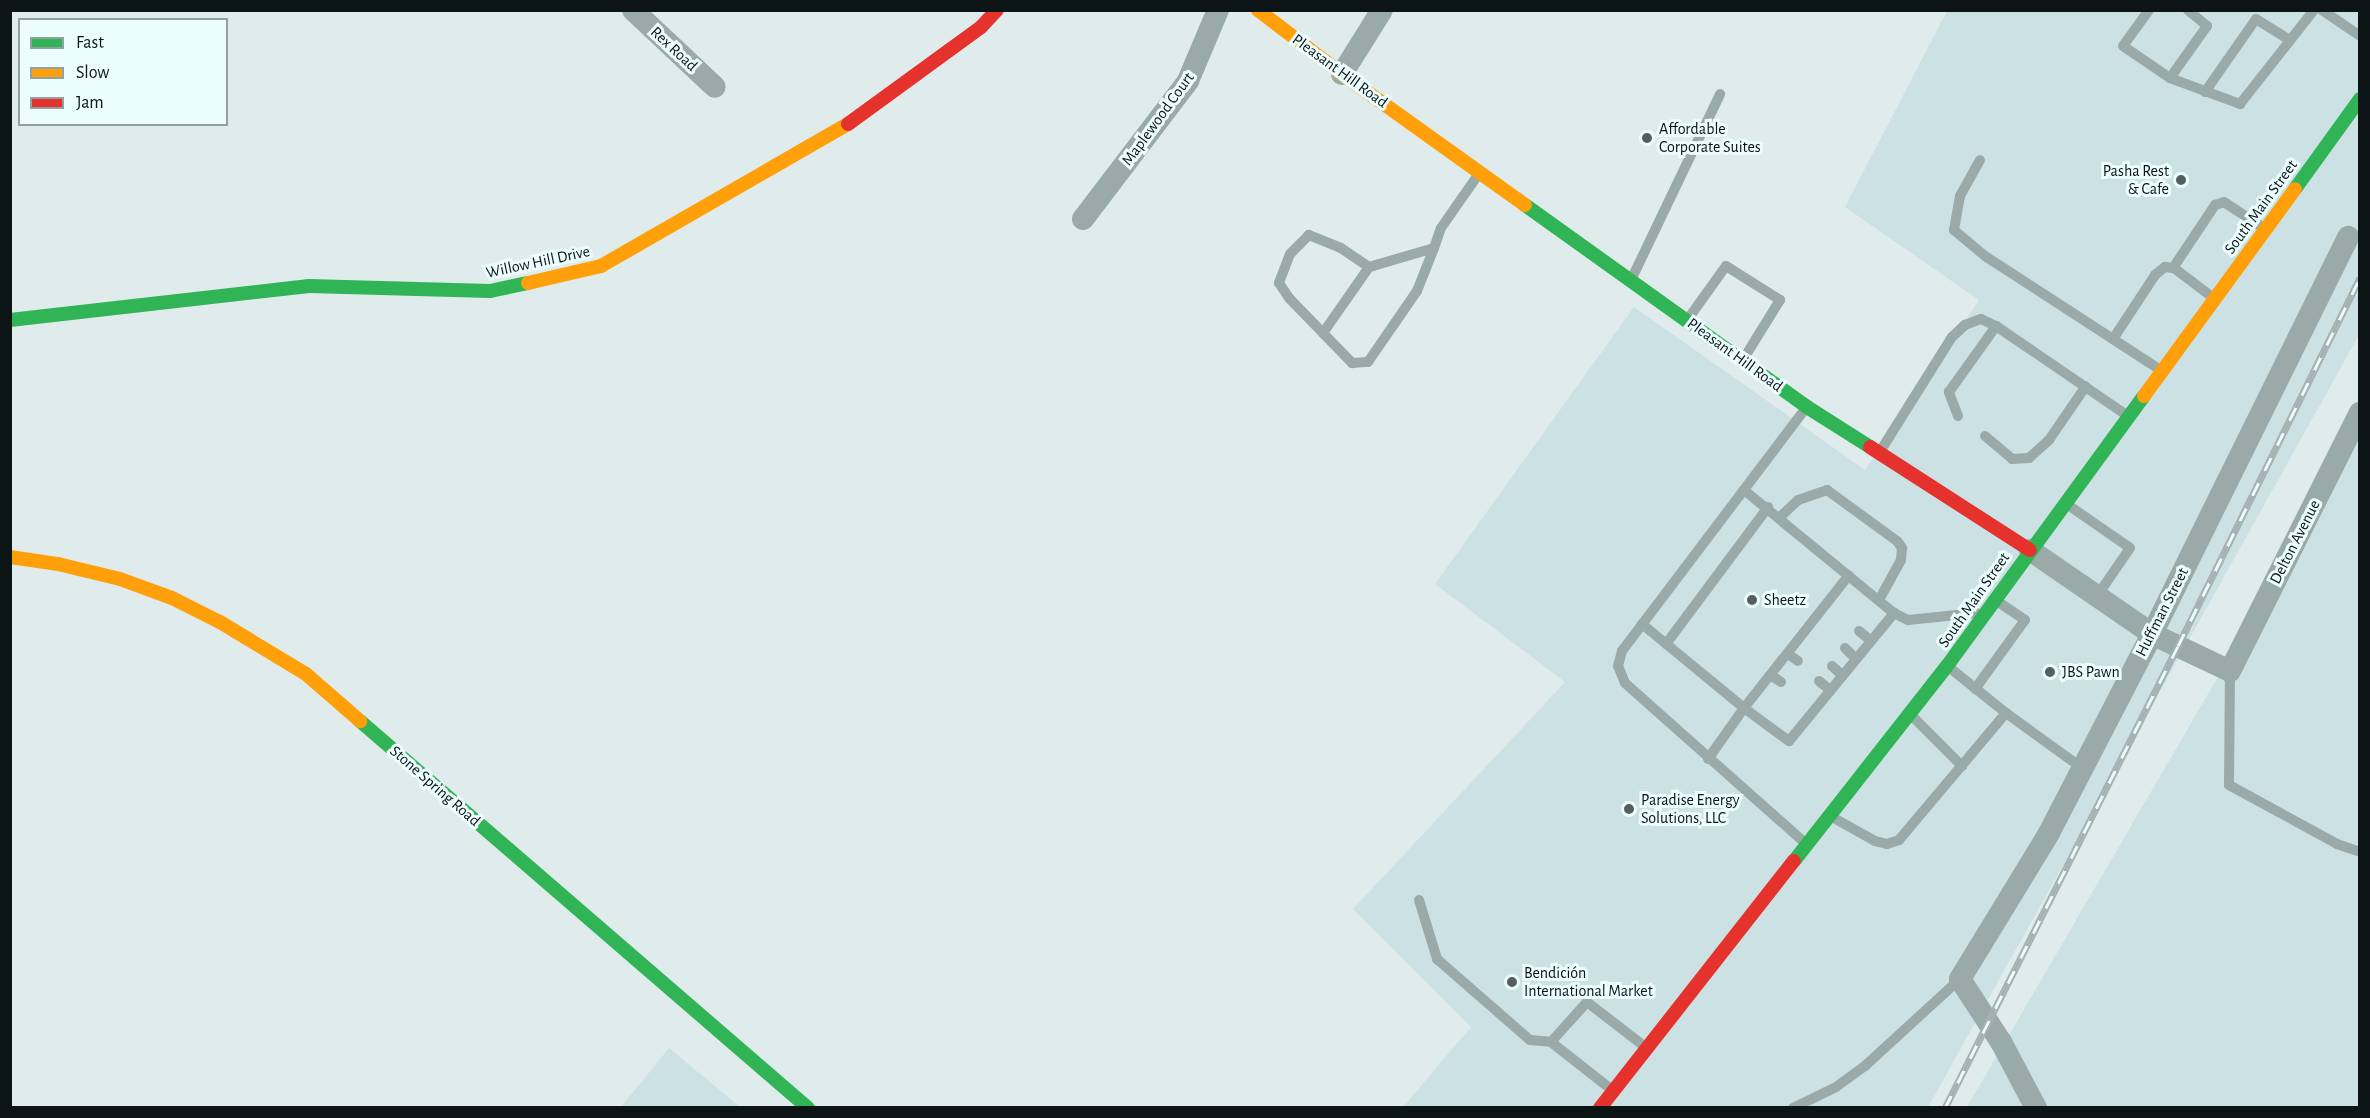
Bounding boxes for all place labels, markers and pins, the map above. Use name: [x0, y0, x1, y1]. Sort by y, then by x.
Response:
place label: Affordable Corporate Suites: [1659, 119, 1761, 157]
marker: Affordable Corporate Suites: [1640, 131, 1654, 145]
place label: Pasha Rest & Cafe: [2103, 161, 2169, 199]
marker: Pasha Rest & Cafe: [2174, 173, 2188, 187]
place label: Sheetz: [1764, 590, 1806, 610]
marker: Sheetz: [1745, 593, 1759, 607]
place label: JBS Pawn: [2062, 662, 2120, 682]
marker: JBS Pawn: [2043, 665, 2057, 679]
place label: Paradise Energy Solutions, LLC: [1641, 790, 1740, 828]
marker: Paradise Energy Solutions, LLC: [1622, 802, 1636, 816]
place label: Bendición International Market: [1524, 963, 1653, 1001]
marker: Bendición International Market: [1505, 975, 1519, 989]

